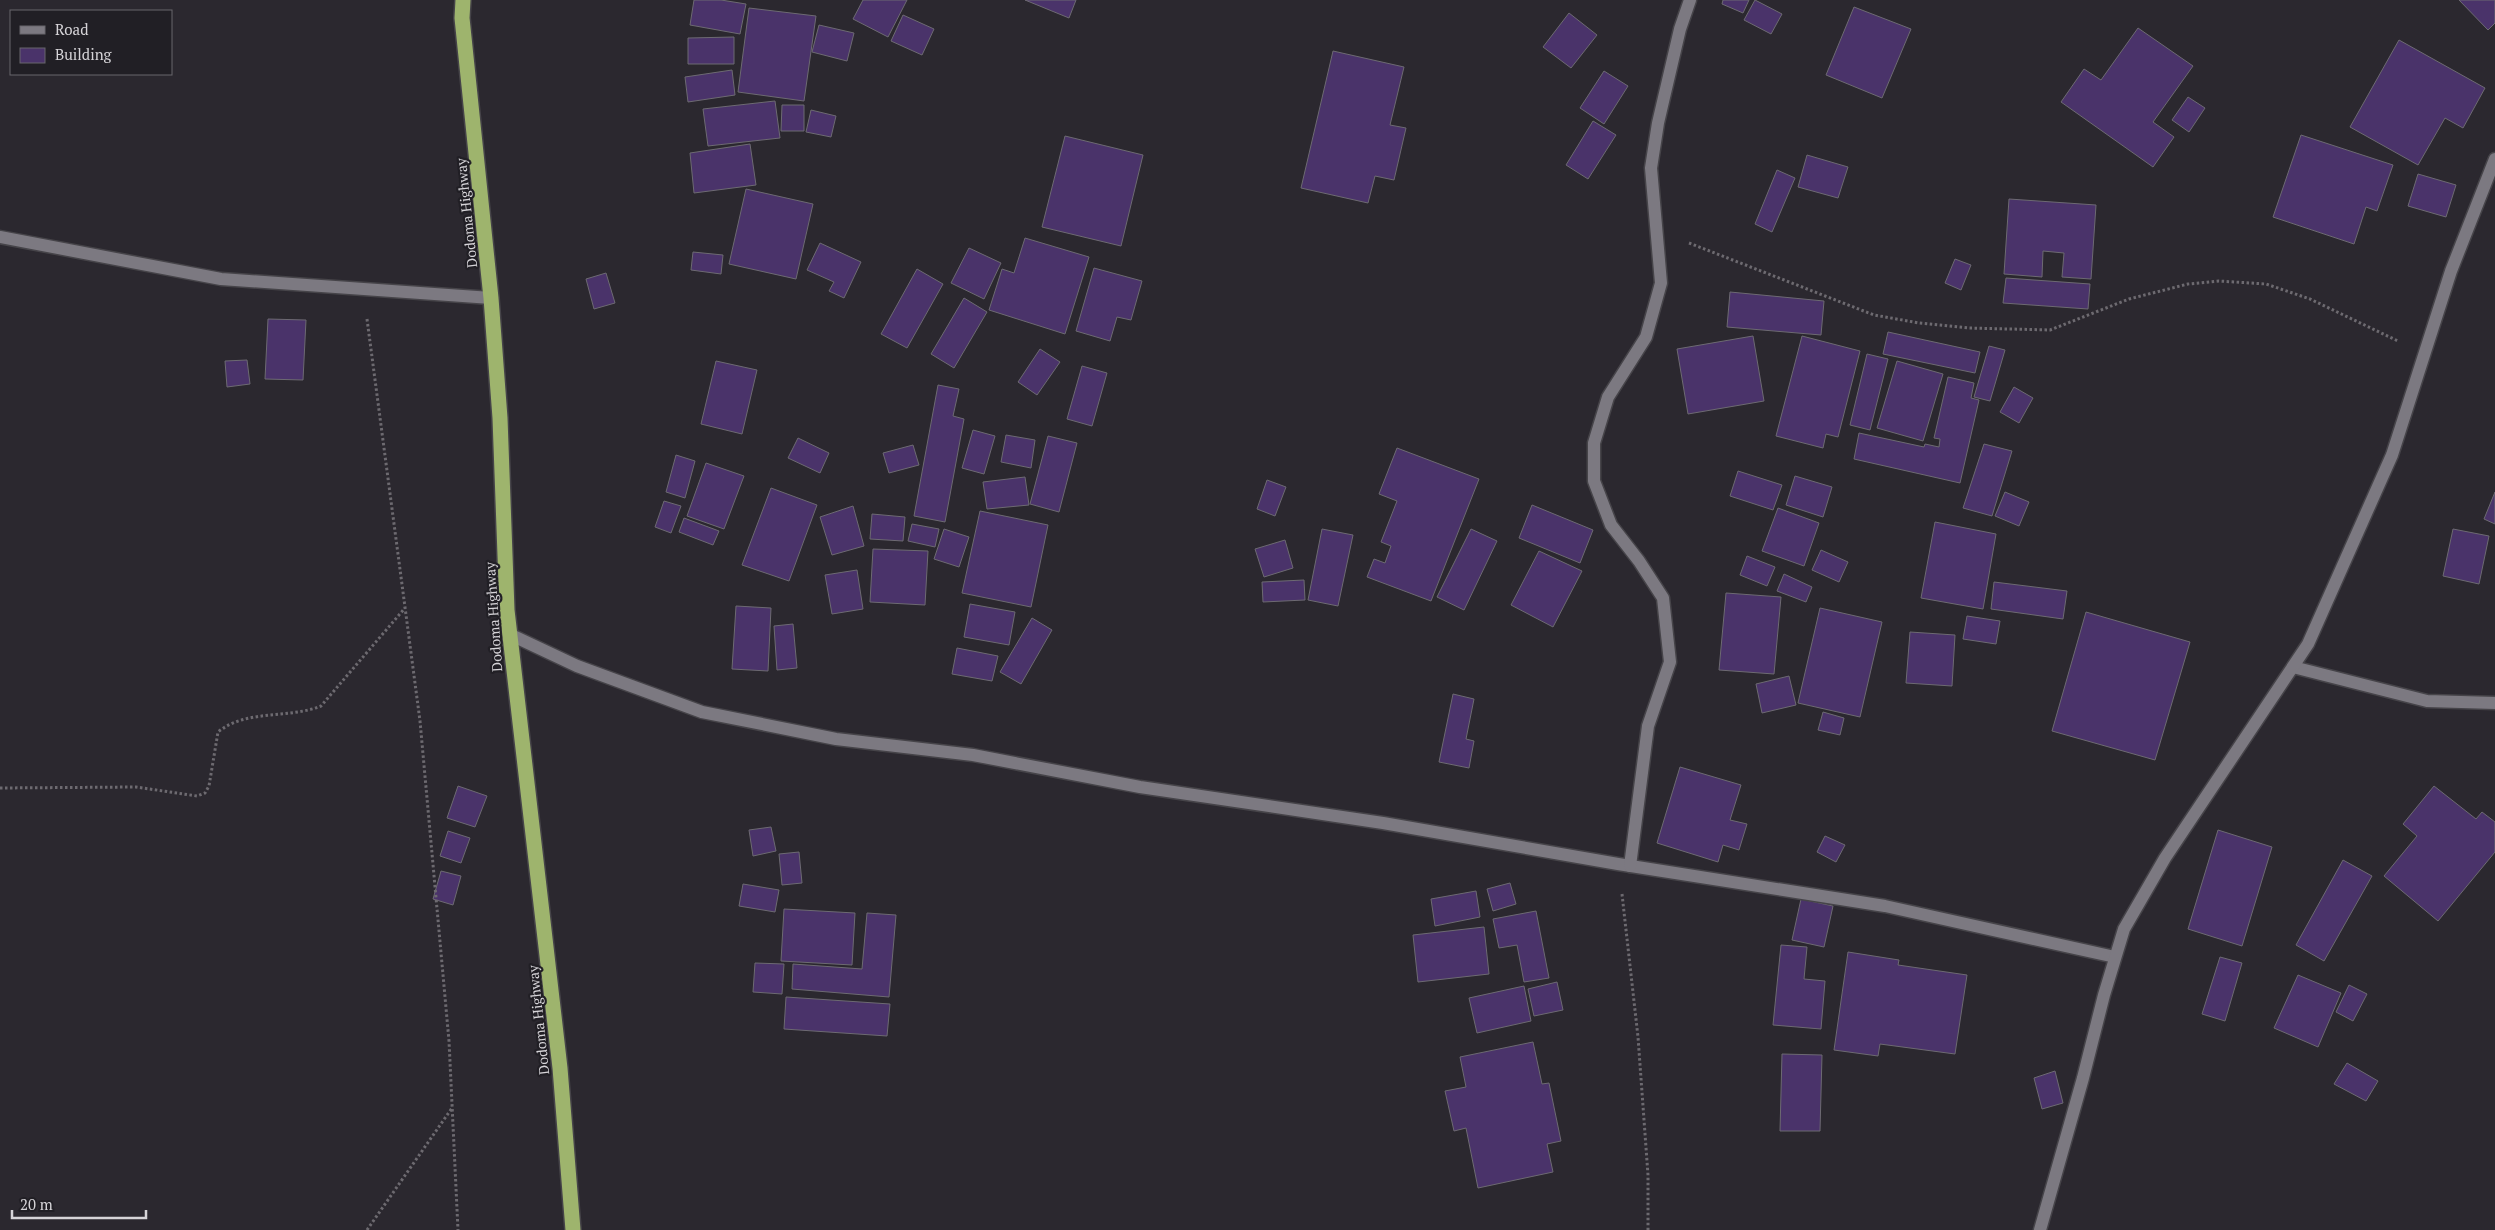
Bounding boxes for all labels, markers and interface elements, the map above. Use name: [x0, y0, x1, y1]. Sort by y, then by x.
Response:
legend: [10, 10, 172, 75]
text: Road: [55, 19, 88, 39]
text: Building: [55, 44, 113, 64]
street label: Dodoma Highway: [451, 156, 481, 269]
street label: Dodoma Highway: [480, 561, 506, 673]
street label: Dodoma Highway: [523, 963, 553, 1076]
scale bar: [12, 1188, 146, 1220]
text: 20 m: [20, 1194, 53, 1214]

